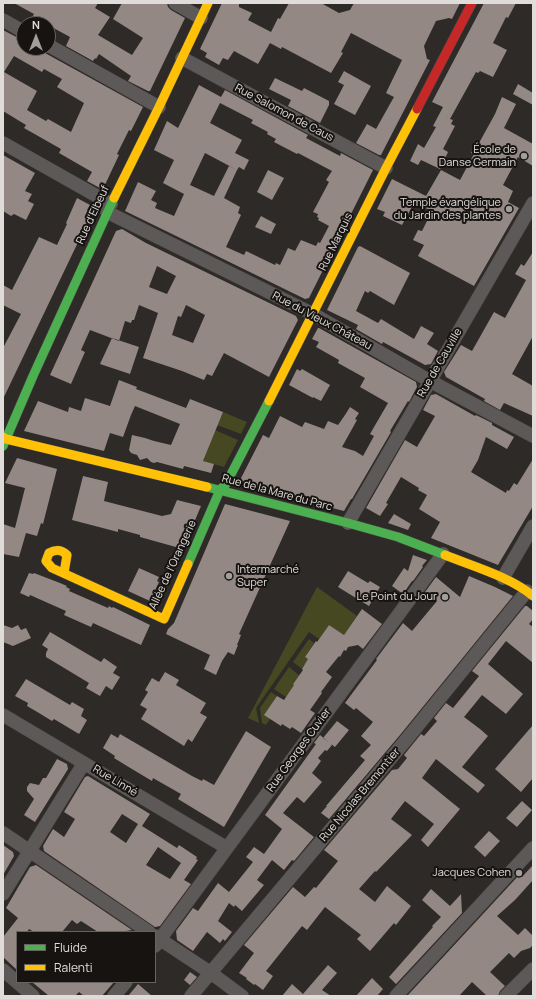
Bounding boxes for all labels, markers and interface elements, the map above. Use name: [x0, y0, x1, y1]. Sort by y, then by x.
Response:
north arrow: [16, 16, 56, 56]
text: N: [32, 17, 40, 32]
street label: Rue Salomon de Caus: [232, 81, 336, 145]
place label: École de Danse Germain: [439, 143, 516, 169]
marker: École de Danse Germain: [519, 151, 529, 161]
street label: Rue d'Elbeuf: [74, 184, 112, 246]
place label: Temple évangélique du Jardin des plantes: [394, 196, 501, 222]
marker: Temple évangélique du Jardin des plantes: [504, 204, 514, 214]
street label: Rue Marquis: [316, 211, 356, 273]
street label: Rue du Vieux Château: [270, 289, 374, 353]
street label: Rue de Cauville: [415, 326, 465, 400]
street label: Rue de la Mare du Parc: [220, 472, 334, 514]
street label: Allée de l'Orangerie: [146, 518, 200, 612]
place label: Intermarché Super: [237, 563, 299, 589]
marker: Intermarché Super: [224, 571, 234, 581]
place label: Le Point du Jour: [357, 590, 437, 604]
marker: Le Point du Jour: [440, 592, 450, 602]
street label: Rue Georges Cuvier: [264, 706, 334, 794]
street label: Rue Nicolas Bremontier: [317, 746, 403, 844]
street label: Rue Linné: [90, 763, 140, 799]
place label: Jacques Cohen: [433, 866, 511, 880]
marker: Jacques Cohen: [514, 868, 524, 878]
legend: [16, 931, 156, 983]
text: Fluide: [54, 939, 87, 956]
text: Ralenti: [54, 959, 93, 976]

